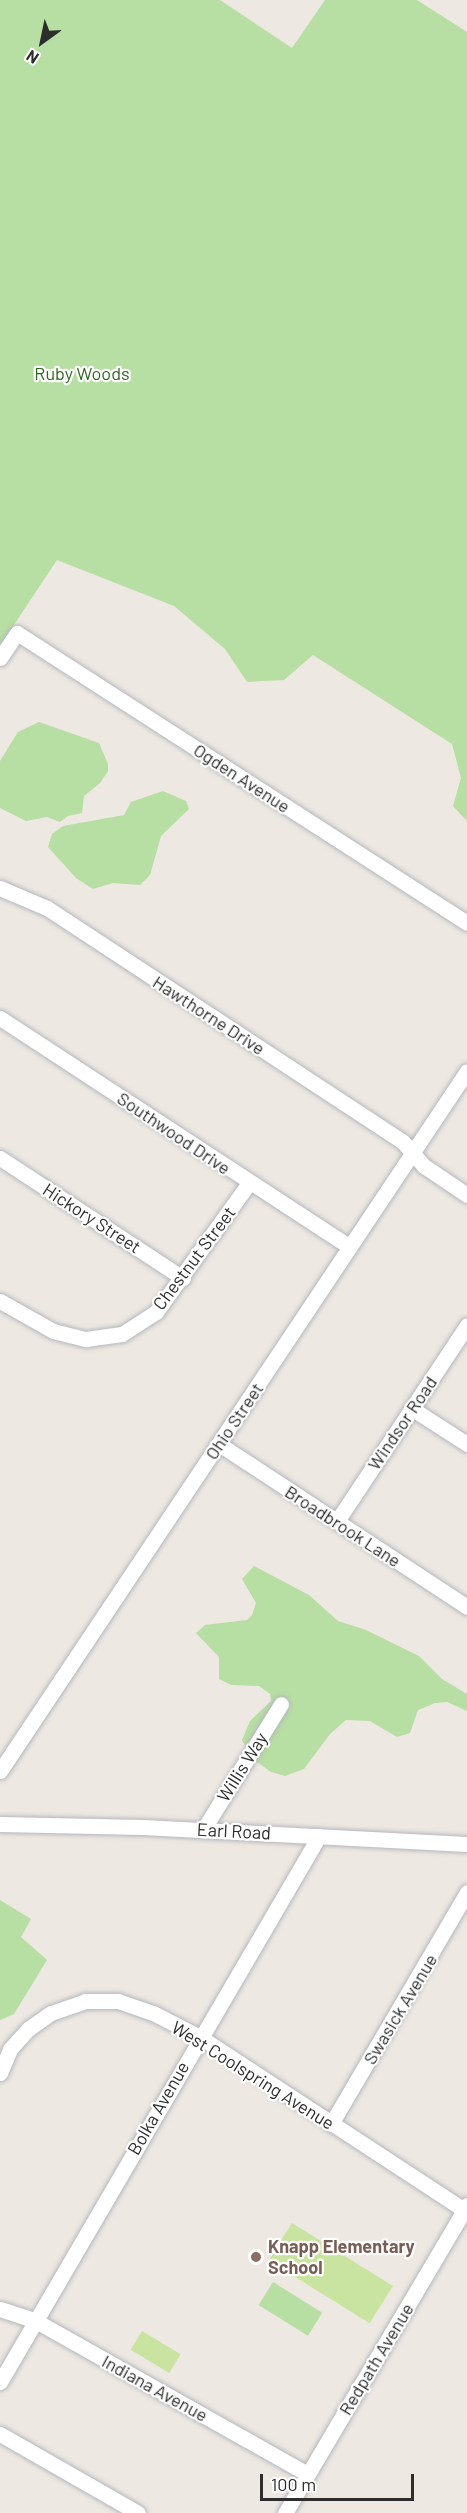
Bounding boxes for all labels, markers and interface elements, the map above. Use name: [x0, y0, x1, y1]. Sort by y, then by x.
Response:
north arrow: [12, 12, 72, 72]
text: N: [22, 47, 42, 68]
park label: Ruby Woods: [34, 362, 130, 384]
street label: Ogden Avenue: [190, 739, 294, 817]
street label: Hawthorne Drive: [149, 971, 269, 1059]
street label: Southwood Drive: [113, 1087, 235, 1179]
street label: Hickory Street: [39, 1178, 145, 1258]
street label: Chestnut Street: [148, 1202, 240, 1314]
street label: Windsor Road: [363, 1372, 441, 1474]
street label: Ohio Street: [200, 1378, 268, 1464]
street label: Broadbrook Lane: [281, 1481, 405, 1571]
street label: Willis Way: [212, 1728, 272, 1806]
street label: Earl Road: [196, 1818, 272, 1844]
street label: Swasick Avenue: [359, 1950, 441, 2068]
street label: West Coolspring Avenue: [168, 2016, 338, 2134]
street label: Bolka Avenue: [123, 2058, 193, 2158]
place label: Knapp Elementary School: [268, 2236, 415, 2278]
marker: Knapp Elementary School: [249, 2250, 263, 2264]
street label: Redpath Avenue: [334, 2299, 418, 2419]
street label: Indiana Avenue: [98, 2350, 212, 2426]
scale bar: [263, 2462, 418, 2500]
text: 100 m: [271, 2473, 316, 2495]

